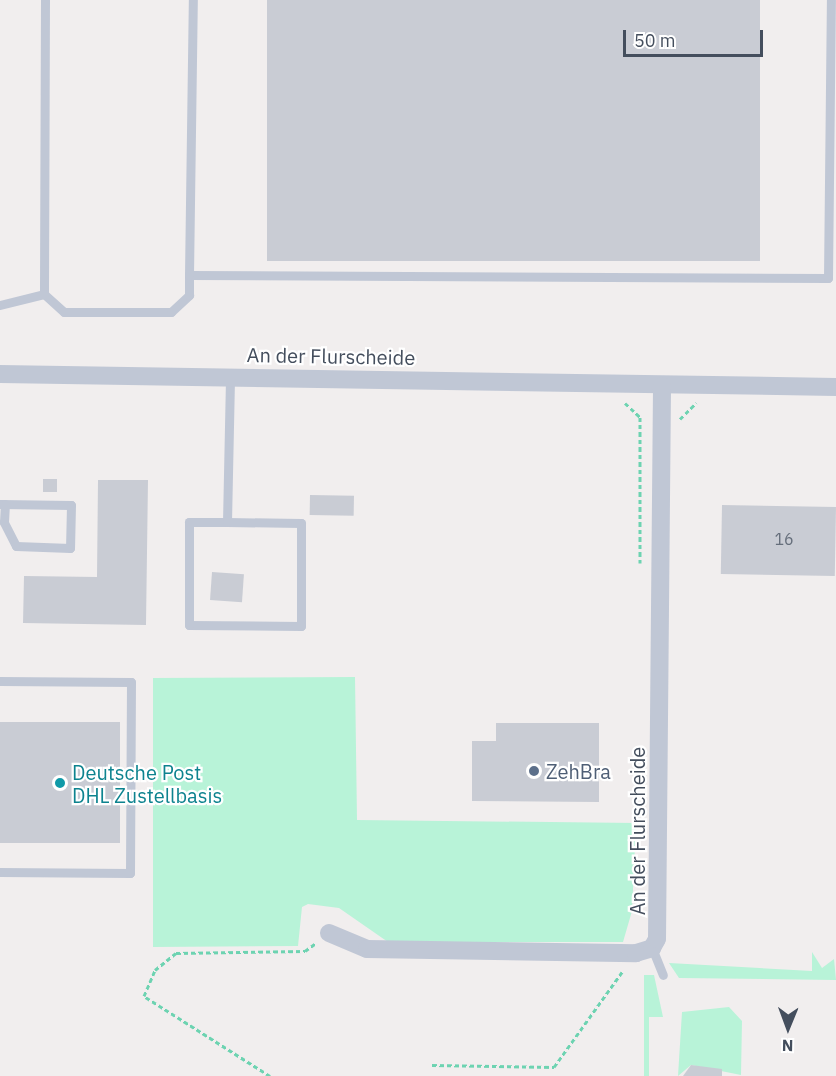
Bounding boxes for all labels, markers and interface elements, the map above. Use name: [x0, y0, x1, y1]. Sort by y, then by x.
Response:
scale bar: [626, 18, 766, 56]
text: 50 m: [634, 29, 676, 52]
street label: An der Flurscheide: [247, 343, 415, 369]
house number: 16: [774, 529, 794, 549]
street label: An der Flurscheide: [625, 747, 649, 915]
place label: ZehBra: [546, 759, 611, 783]
place label: Deutsche Post DHL Zustellbasis: [72, 760, 222, 807]
marker: ZehBra: [527, 764, 541, 778]
marker: Deutsche Post DHL Zustellbasis: [53, 776, 67, 790]
north arrow: [758, 998, 818, 1058]
text: N: [782, 1036, 794, 1056]

